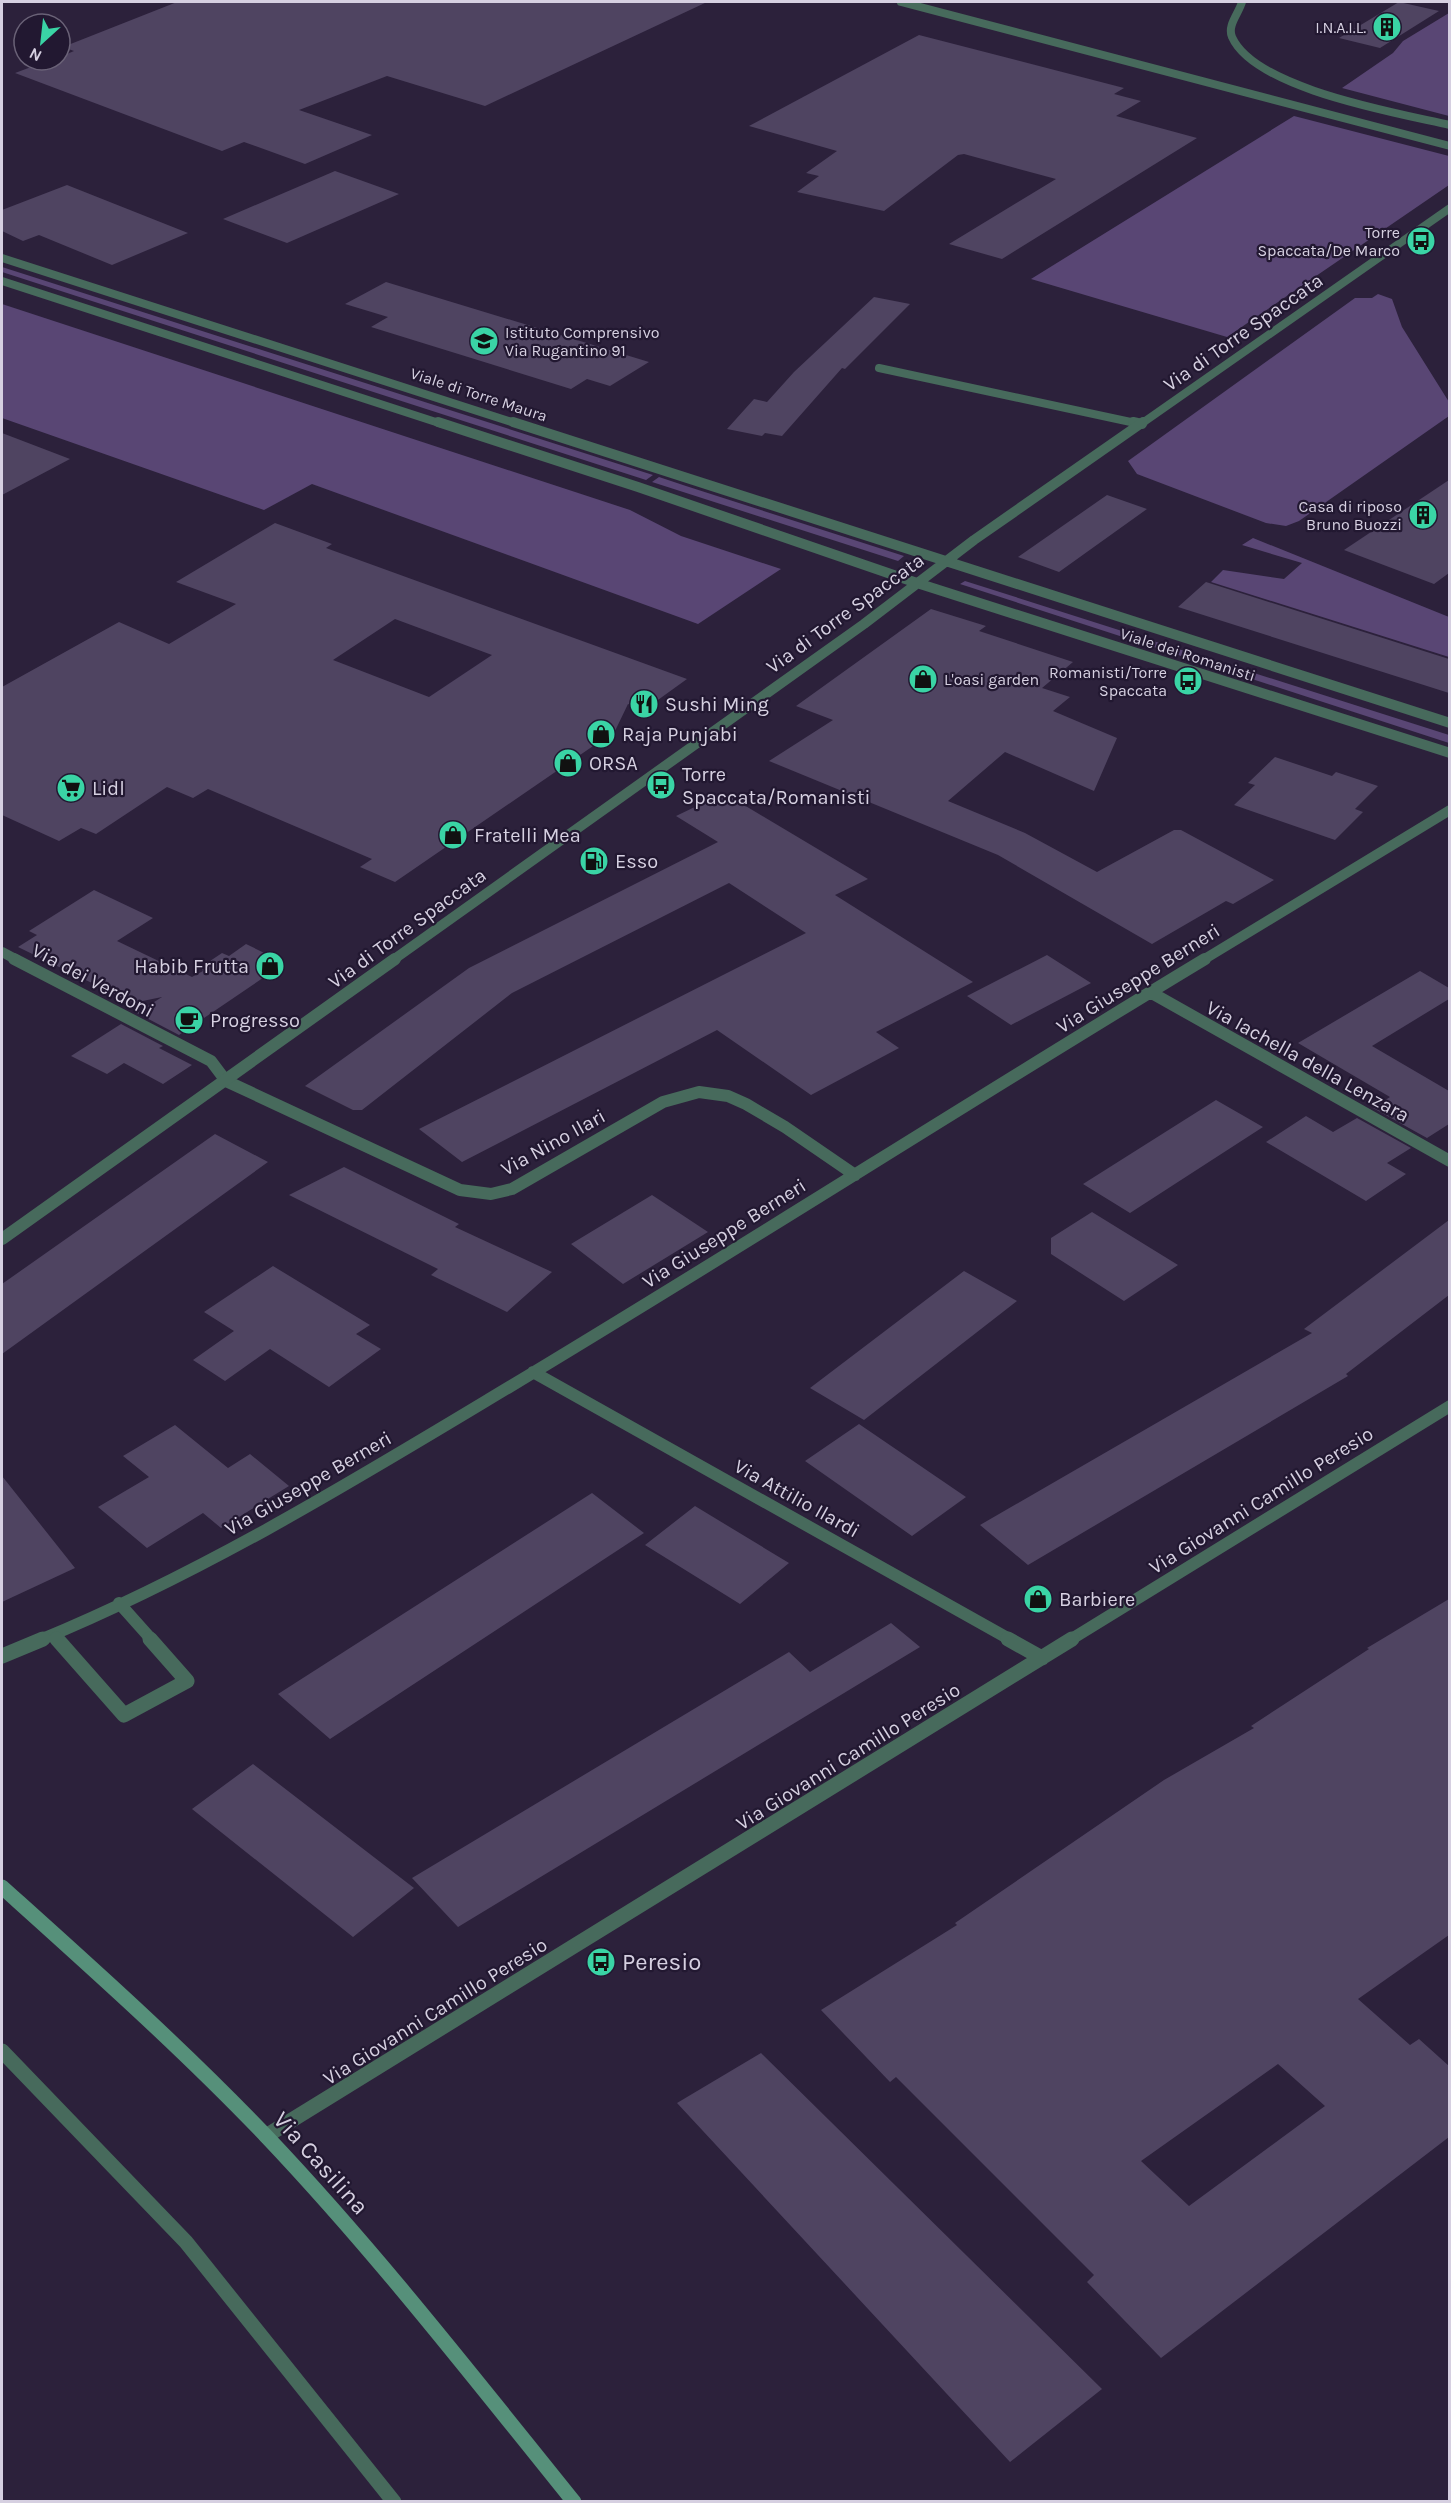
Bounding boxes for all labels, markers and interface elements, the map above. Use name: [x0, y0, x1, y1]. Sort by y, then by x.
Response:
building icon: I.N.A.I.L.: [1371, 11, 1403, 43]
north arrow: [12, 12, 72, 72]
place label: I.N.A.I.L.: [1315, 18, 1366, 37]
text: N: [26, 44, 45, 66]
place label: Torre Spaccata/De Marco: [1257, 223, 1400, 260]
bus stop icon: Torre Spaccata/De Marco: [1405, 225, 1437, 257]
street label: Via di Torre Spaccata: [1159, 269, 1327, 396]
place label: Istituto Comprensivo Via Rugantino 91: [505, 323, 659, 360]
school or university icon: Istituto Comprensivo Via Rugantino 91: [468, 325, 500, 357]
street label: Viale di Torre Maura: [408, 363, 550, 426]
place label: Casa di riposo Bruno Buozzi: [1299, 497, 1402, 534]
building icon: Casa di riposo Bruno Buozzi: [1407, 499, 1439, 531]
street label: Via di Torre Spaccata: [762, 548, 929, 678]
street label: Viale dei Romanisti: [1118, 624, 1258, 685]
shop icon: L'oasi garden: [907, 663, 939, 695]
place label: Romanisti/Torre Spaccata: [1049, 663, 1167, 700]
bus stop icon: Romanisti/Torre Spaccata: [1172, 665, 1204, 697]
place label: L'oasi garden: [944, 670, 1039, 689]
restaurant icon: Sushi Ming: [628, 688, 660, 720]
place label: Sushi Ming: [665, 693, 769, 716]
shop icon: Raja Punjabi: [585, 718, 617, 750]
place label: Raja Punjabi: [622, 723, 738, 746]
shop icon: ORSA: [552, 747, 584, 779]
place label: ORSA: [589, 752, 638, 775]
place label: Torre Spaccata/Romanisti: [682, 763, 871, 809]
bus stop icon: Torre Spaccata/Romanisti: [645, 769, 677, 801]
supermarket icon: Lidl: [55, 772, 87, 804]
place label: Lidl: [92, 777, 125, 800]
shop icon: Fratelli Mea: [437, 819, 469, 851]
place label: Fratelli Mea: [474, 824, 581, 847]
fuel station icon: Esso: [578, 845, 610, 877]
place label: Esso: [615, 850, 658, 873]
street label: Via di Torre Spaccata: [324, 863, 491, 993]
street label: Via Giuseppe Berneri: [1052, 919, 1224, 1038]
street label: Via dei Verdoni: [28, 939, 158, 1022]
shop icon: Habib Frutta: [254, 950, 286, 982]
place label: Habib Frutta: [134, 955, 249, 978]
street label: Via Iachella della Lenzara: [1202, 996, 1413, 1127]
cafe icon: Progresso: [173, 1004, 205, 1036]
place label: Progresso: [210, 1009, 300, 1032]
street label: Via Nino Ilari: [497, 1104, 609, 1181]
street label: Via Giuseppe Berneri: [638, 1174, 810, 1293]
street label: Via Giovanni Camillo Peresio: [1145, 1422, 1377, 1579]
street label: Via Giuseppe Berneri: [221, 1426, 396, 1541]
street label: Via Attilio Ilardi: [730, 1454, 864, 1542]
shop icon: Barbiere: [1022, 1583, 1054, 1615]
place label: Barbiere: [1059, 1588, 1135, 1611]
street label: Via Giovanni Camillo Peresio: [732, 1678, 964, 1835]
street label: Via Giovanni Camillo Peresio: [319, 1933, 551, 2090]
bus stop icon: Peresio: [585, 1946, 617, 1978]
place label: Peresio: [622, 1948, 702, 1976]
street label: Via Casilina: [267, 2106, 375, 2220]

